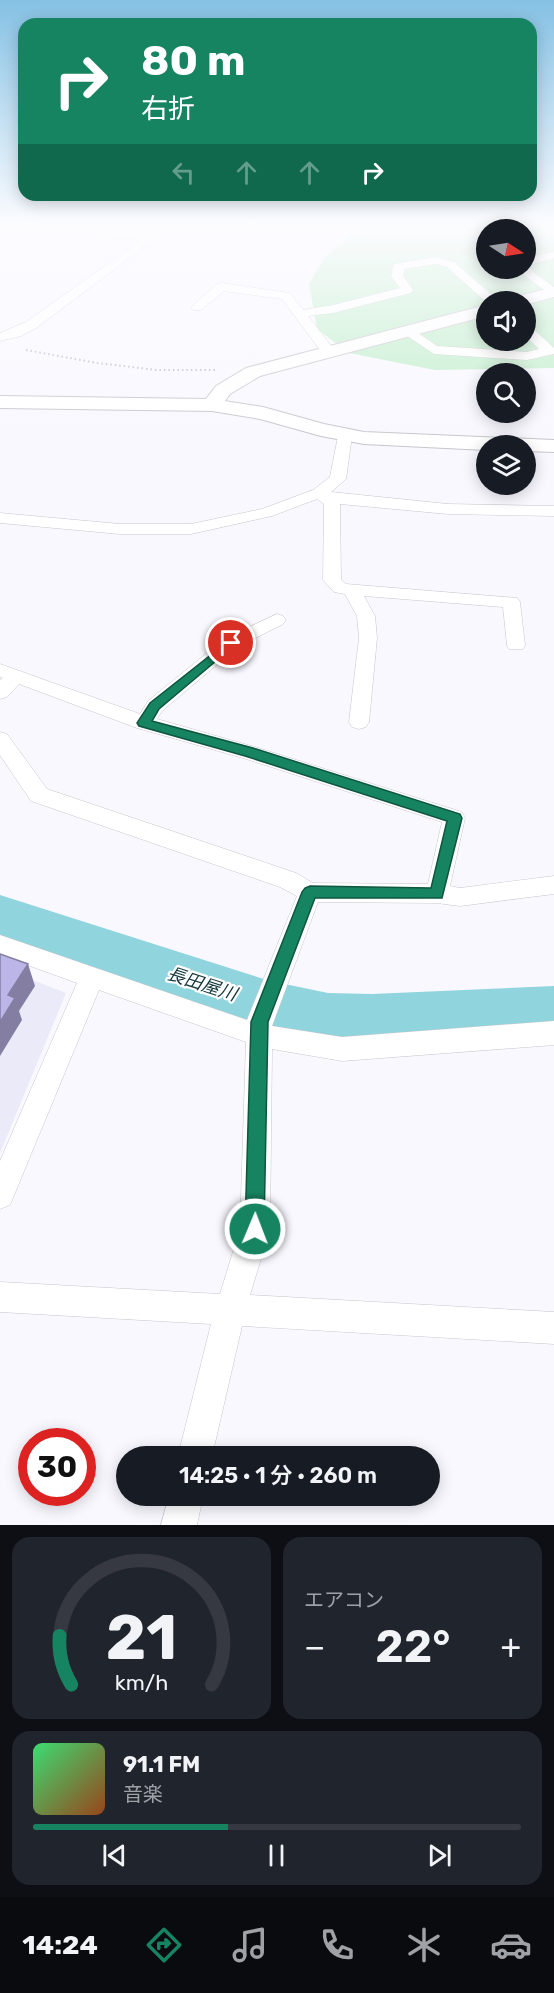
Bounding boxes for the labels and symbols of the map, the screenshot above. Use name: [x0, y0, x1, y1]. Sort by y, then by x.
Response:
north arrow: [476, 219, 536, 279]
pin: [205, 617, 256, 668]
water label: 長田屋川: [164, 962, 242, 1006]
position arrow: [223, 1197, 287, 1261]
speed limit sign: 30: [18, 1428, 96, 1506]

